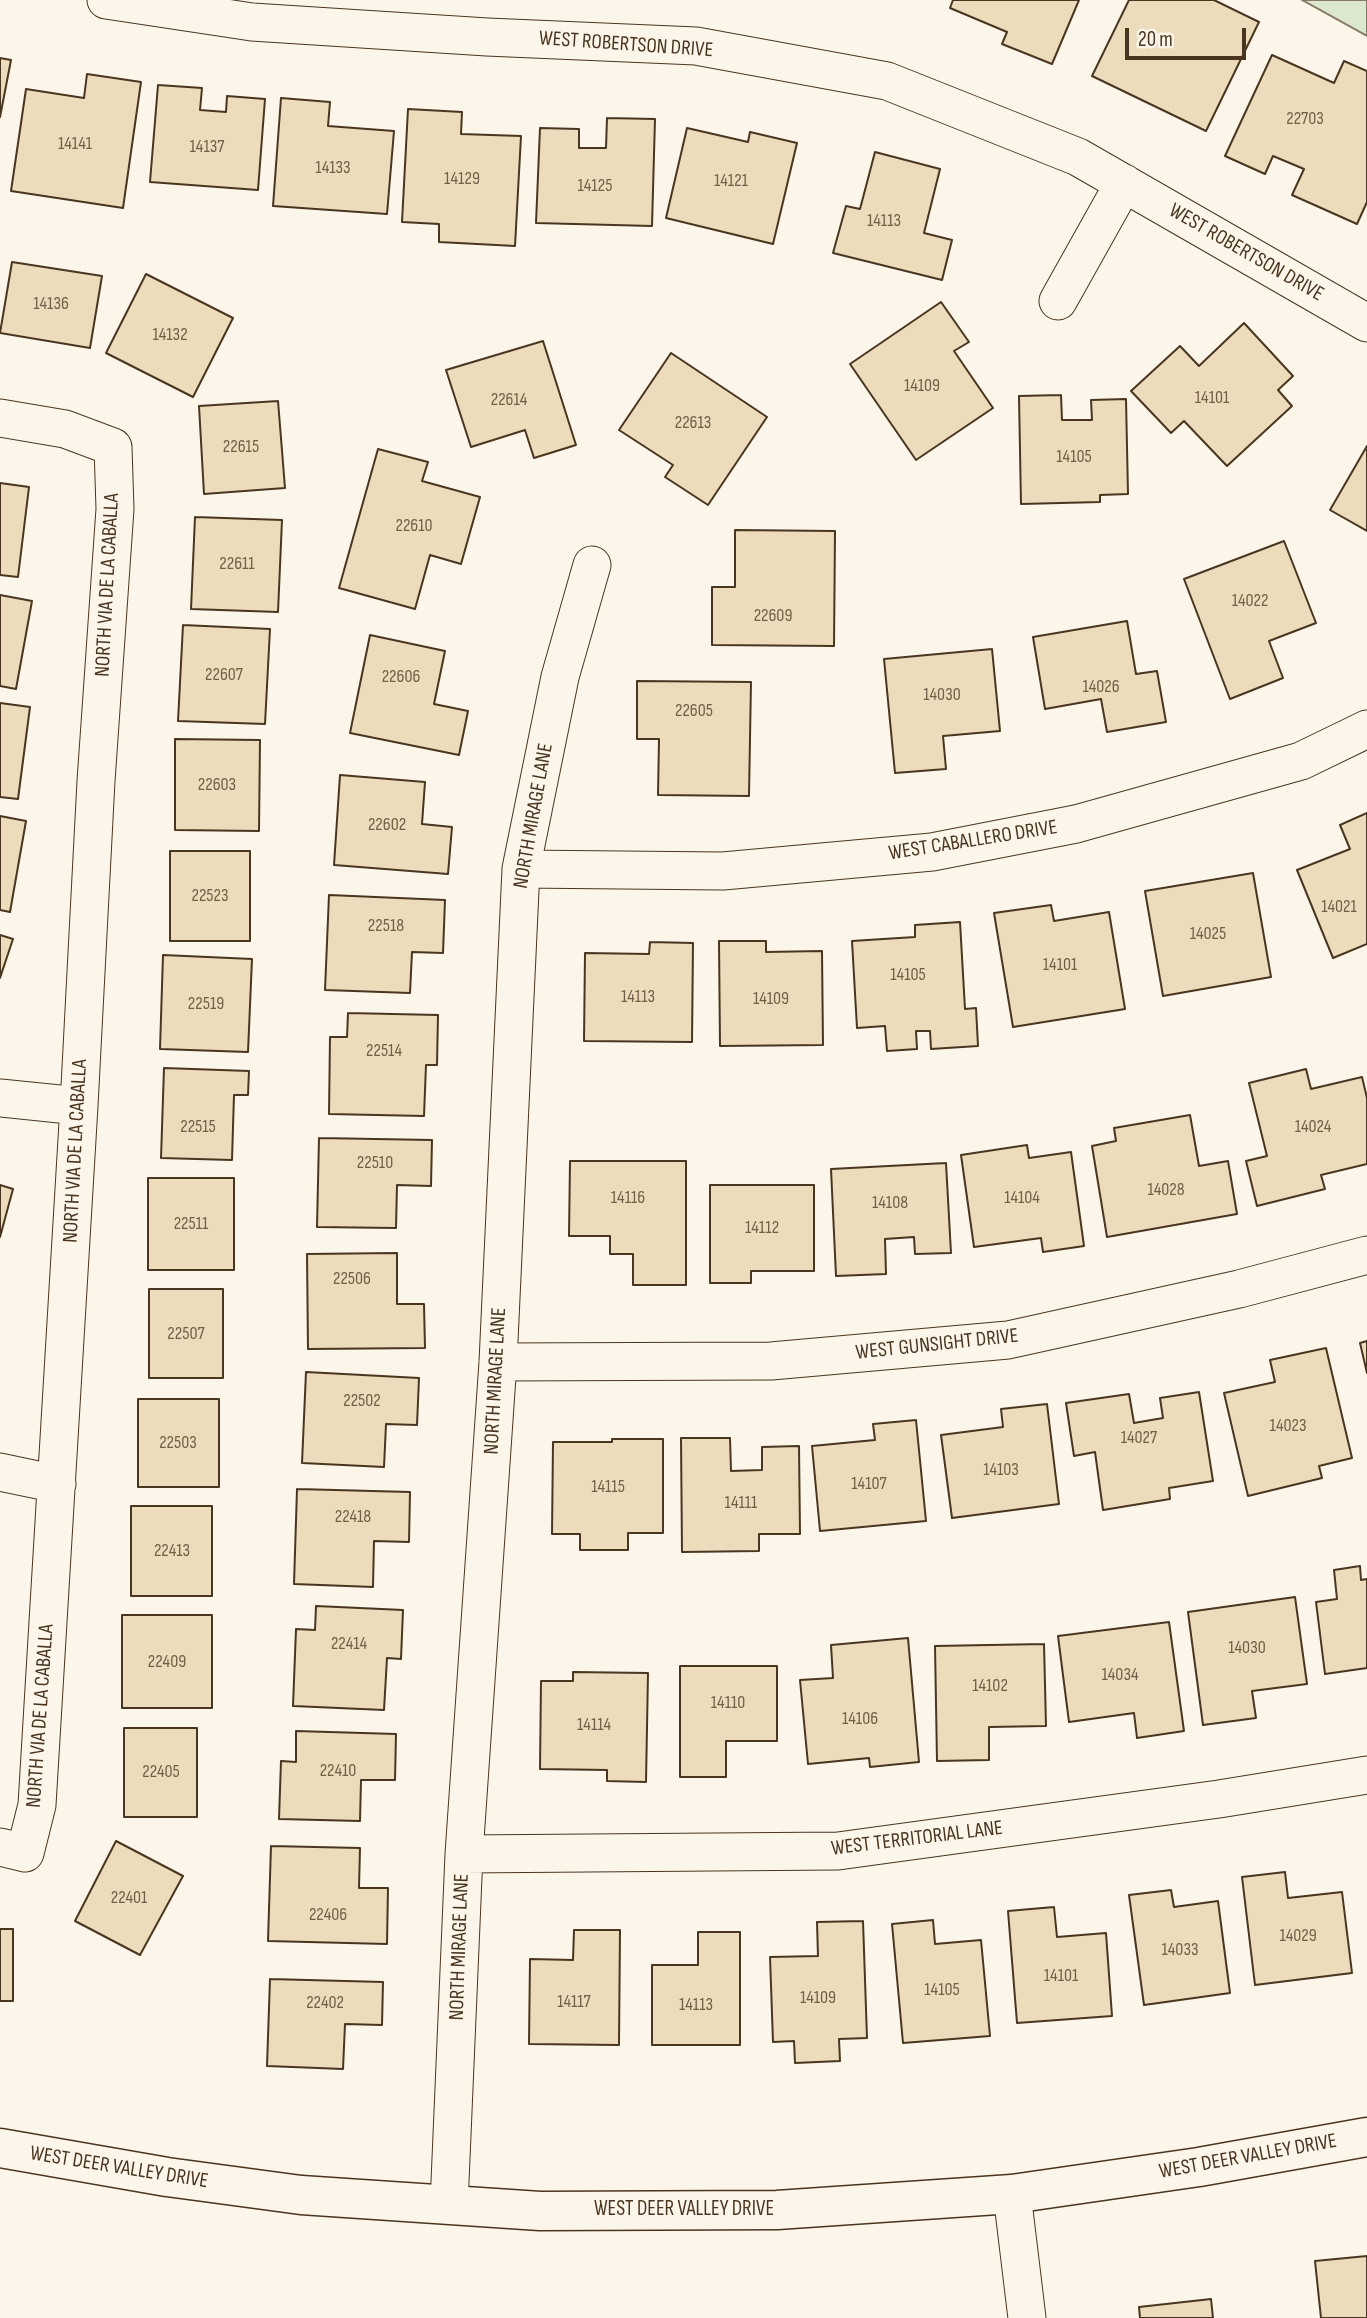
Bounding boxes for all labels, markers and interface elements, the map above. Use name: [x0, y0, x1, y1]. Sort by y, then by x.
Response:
scale bar: [1129, 14, 1250, 58]
street label: WEST ROBERTSON DRIVE: [538, 26, 714, 64]
text: 20 m: [1138, 27, 1173, 52]
house number: 22703: [1286, 108, 1324, 130]
house number: 14141: [58, 133, 92, 155]
house number: 14137: [190, 136, 224, 158]
house number: 14133: [315, 157, 351, 179]
house number: 14129: [444, 168, 480, 190]
house number: 14121: [714, 170, 748, 192]
house number: 14125: [577, 175, 613, 197]
street label: WEST ROBERTSON DRIVE: [1164, 198, 1328, 308]
house number: 14113: [867, 210, 901, 232]
house number: 14136: [33, 293, 69, 315]
house number: 14132: [152, 324, 188, 346]
house number: 14109: [904, 375, 940, 397]
house number: 14101: [1195, 387, 1229, 409]
house number: 22614: [491, 389, 527, 411]
house number: 22613: [675, 412, 711, 434]
house number: 22615: [223, 436, 259, 458]
house number: 14105: [1056, 446, 1092, 468]
street label: NORTH VIA DE LA CABALLA: [91, 493, 125, 677]
house number: 22610: [395, 515, 433, 537]
house number: 22611: [219, 553, 255, 575]
house number: 14022: [1232, 590, 1268, 612]
house number: 22609: [754, 605, 792, 627]
house number: 22607: [205, 664, 243, 686]
house number: 22606: [382, 666, 420, 688]
house number: 14026: [1082, 676, 1120, 698]
house number: 14030: [923, 684, 961, 706]
house number: 22605: [675, 700, 713, 722]
street label: NORTH MIRAGE LANE: [509, 741, 559, 891]
house number: 22603: [198, 774, 236, 796]
house number: 22602: [368, 814, 406, 836]
street label: WEST CABALLERO DRIVE: [887, 815, 1059, 867]
house number: 22523: [191, 885, 229, 907]
house number: 14021: [1321, 896, 1357, 918]
house number: 22518: [368, 915, 404, 937]
house number: 14025: [1190, 923, 1226, 945]
house number: 14101: [1043, 954, 1077, 976]
house number: 14105: [890, 964, 926, 986]
house number: 14113: [621, 986, 655, 1008]
house number: 14109: [753, 988, 789, 1010]
house number: 22519: [188, 993, 224, 1015]
house number: 22514: [366, 1040, 402, 1062]
street label: NORTH VIA DE LA CABALLA: [59, 1059, 93, 1243]
house number: 22515: [180, 1116, 216, 1138]
house number: 14024: [1295, 1116, 1331, 1138]
house number: 22510: [357, 1152, 393, 1174]
house number: 14028: [1147, 1179, 1185, 1201]
house number: 14116: [611, 1187, 645, 1209]
house number: 14104: [1004, 1187, 1040, 1209]
house number: 14108: [872, 1192, 908, 1214]
house number: 22511: [174, 1213, 208, 1235]
house number: 14112: [745, 1217, 779, 1239]
house number: 22506: [333, 1268, 371, 1290]
street label: NORTH MIRAGE LANE: [480, 1307, 512, 1455]
house number: 22507: [167, 1323, 205, 1345]
street label: WEST GUNSIGHT DRIVE: [854, 1324, 1020, 1366]
house number: 22502: [343, 1390, 381, 1412]
house number: 14023: [1270, 1415, 1306, 1437]
house number: 14027: [1121, 1427, 1157, 1449]
house number: 22503: [159, 1432, 197, 1454]
house number: 14103: [983, 1459, 1019, 1481]
house number: 14107: [851, 1473, 887, 1495]
house number: 14115: [591, 1476, 625, 1498]
house number: 14111: [725, 1492, 757, 1514]
house number: 22418: [335, 1506, 371, 1528]
house number: 22413: [154, 1540, 190, 1562]
street label: NORTH VIA DE LA CABALLA: [22, 1623, 60, 1809]
house number: 22414: [331, 1633, 367, 1655]
house number: 14030: [1228, 1637, 1266, 1659]
house number: 22409: [148, 1651, 186, 1673]
house number: 14034: [1102, 1664, 1138, 1686]
house number: 14102: [972, 1675, 1008, 1697]
house number: 14110: [711, 1692, 745, 1714]
house number: 14106: [842, 1708, 878, 1730]
house number: 14114: [577, 1714, 611, 1736]
house number: 22410: [320, 1760, 356, 1782]
house number: 22405: [142, 1761, 180, 1783]
street label: WEST TERRITORIAL LANE: [830, 1816, 1004, 1862]
street label: NORTH MIRAGE LANE: [445, 1873, 475, 2021]
house number: 22401: [111, 1887, 147, 1909]
house number: 22406: [309, 1904, 347, 1926]
house number: 14029: [1279, 1925, 1317, 1947]
house number: 14033: [1162, 1939, 1198, 1961]
house number: 14101: [1044, 1965, 1078, 1987]
house number: 14105: [924, 1979, 960, 2001]
house number: 14109: [800, 1987, 836, 2009]
house number: 14117: [557, 1991, 591, 2013]
house number: 22402: [306, 1992, 344, 2014]
house number: 14113: [679, 1994, 713, 2016]
street label: WEST DEER VALLEY DRIVE: [1157, 2129, 1339, 2185]
street label: WEST DEER VALLEY DRIVE: [28, 2141, 210, 2195]
street label: WEST DEER VALLEY DRIVE: [594, 2197, 774, 2223]

